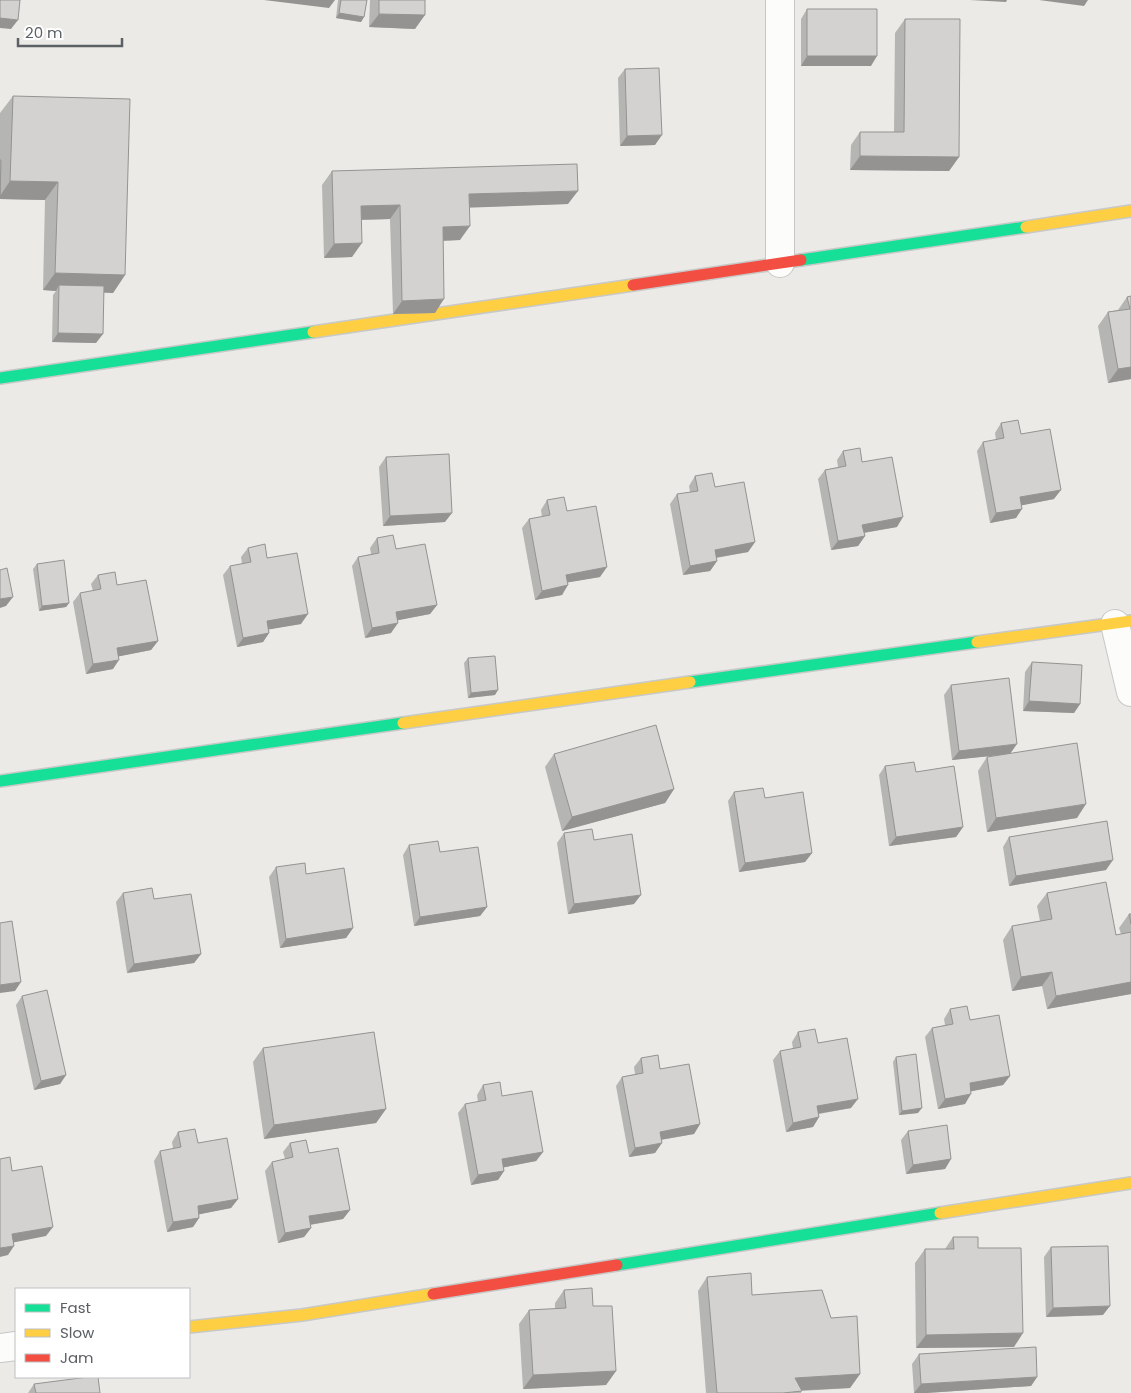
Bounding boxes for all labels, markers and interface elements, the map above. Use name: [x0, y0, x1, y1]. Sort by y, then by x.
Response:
scale bar: [18, 15, 121, 47]
text: 20 m: [25, 22, 63, 43]
legend: [15, 1288, 190, 1378]
text: Fast: [60, 1297, 91, 1318]
text: Slow: [60, 1322, 95, 1343]
text: Jam: [60, 1347, 94, 1368]

